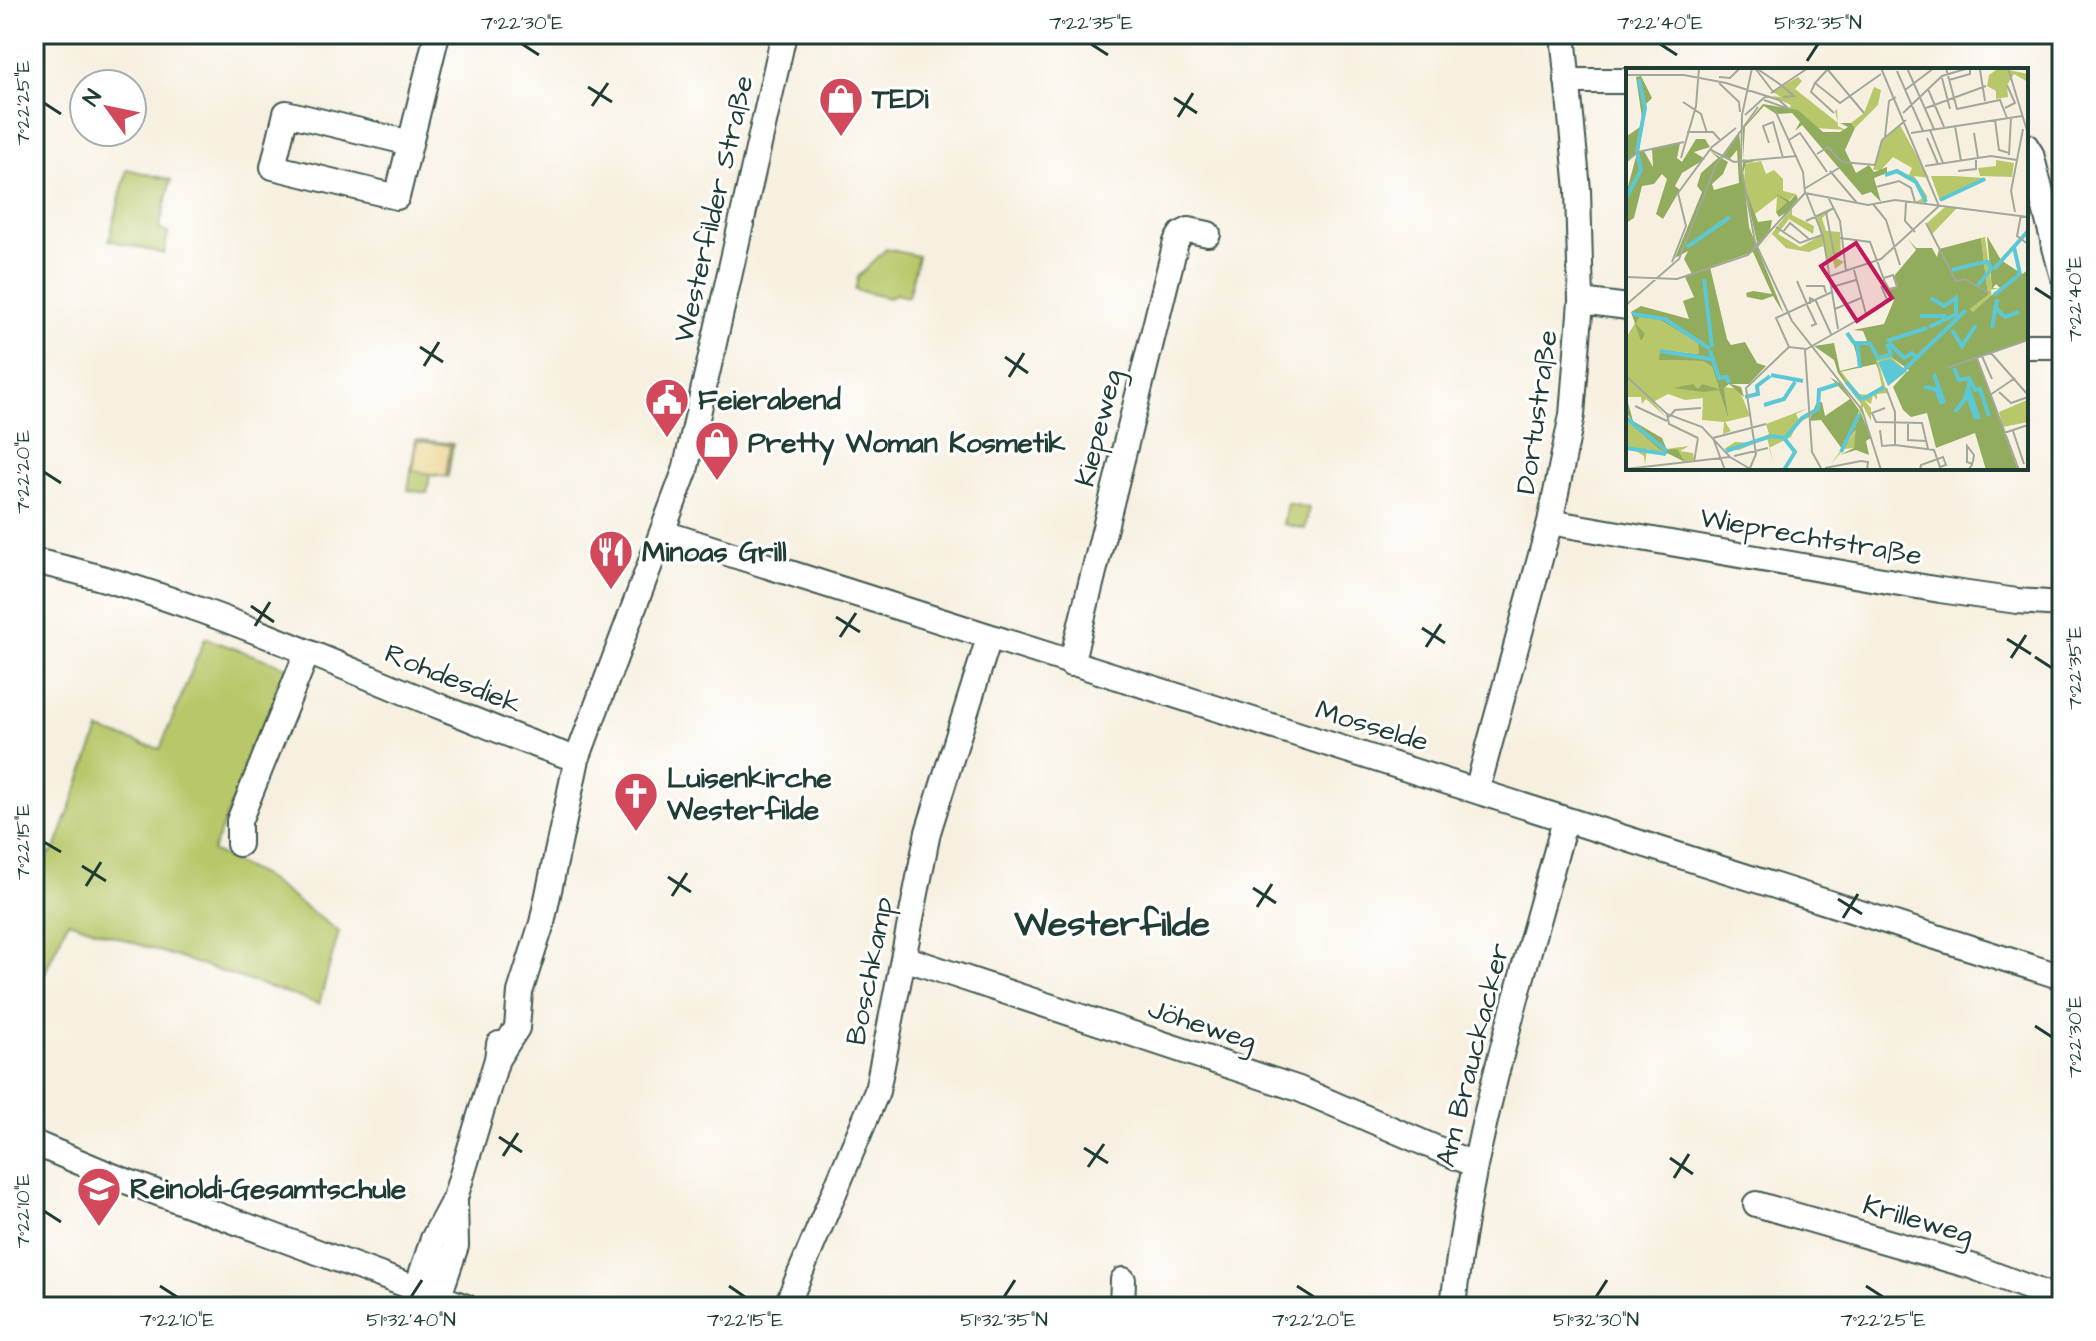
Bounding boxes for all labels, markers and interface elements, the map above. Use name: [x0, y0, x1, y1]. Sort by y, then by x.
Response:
text: 7°22'30"E: [481, 9, 563, 37]
text: 7°22'35"E: [1049, 9, 1133, 37]
text: 7°22'40"E: [1617, 9, 1703, 37]
text: 51°32'35"N: [1774, 9, 1862, 37]
text: 7°22'25"E: [9, 60, 37, 146]
north arrow: [68, 68, 148, 148]
inset map: [1626, 68, 2028, 470]
street label: Westerfilder Straße: [664, 72, 764, 346]
shop icon: TEDi: [817, 75, 865, 138]
place label: TEDi: [871, 80, 929, 119]
text: N: [76, 84, 109, 112]
text: 7°22'40"E: [2061, 256, 2089, 342]
street label: Dortustraße: [1506, 328, 1568, 496]
street label: Kiepeweg: [1066, 365, 1133, 491]
public building icon: Feierabend: [643, 376, 691, 439]
place label: Feierabend: [698, 381, 841, 420]
shop icon: Pretty Woman Kosmetik: [693, 419, 741, 482]
place label: Pretty Woman Kosmetik: [748, 424, 1066, 466]
text: 7°22'20"E: [9, 430, 37, 514]
street label: Wieprechtstraße: [1697, 498, 1925, 576]
restaurant icon: Minoas Grill: [587, 528, 635, 591]
place label: Minoas Grill: [642, 533, 787, 572]
text: 7°22'35"E: [2061, 626, 2089, 710]
street label: Rohdesdiek: [379, 634, 527, 724]
street label: Mosselde: [1311, 690, 1433, 762]
place label: Luisenkirche Westerfilde: [666, 759, 832, 830]
church icon: Luisenkirche Westerfilde: [612, 770, 660, 833]
text: 7°22'15"E: [9, 804, 37, 880]
street label: Boschkamp: [837, 894, 903, 1048]
district label: Westerfilde: [1013, 899, 1210, 950]
street label: Am Brauckacker: [1426, 939, 1520, 1171]
street label: Jöheweg: [1142, 989, 1261, 1062]
text: 7°22'30"E: [2061, 996, 2089, 1078]
school or university icon: Reinoldi-Gesamtschule: [75, 1165, 123, 1228]
place label: Reinoldi-Gesamtschule: [130, 1170, 406, 1209]
text: 7°22'10"E: [9, 1174, 37, 1248]
street label: Krilleweg: [1858, 1186, 1978, 1255]
text: 7°22'10"E: [140, 1306, 214, 1334]
text: 51°32'40"N: [366, 1306, 456, 1334]
text: 7°22'15"E: [707, 1306, 783, 1334]
text: 51°32'35"N: [960, 1306, 1048, 1334]
text: 7°22'20"E: [1272, 1306, 1356, 1334]
text: 51°32'30"N: [1553, 1306, 1639, 1334]
text: 7°22'25"E: [1841, 1306, 1926, 1334]

